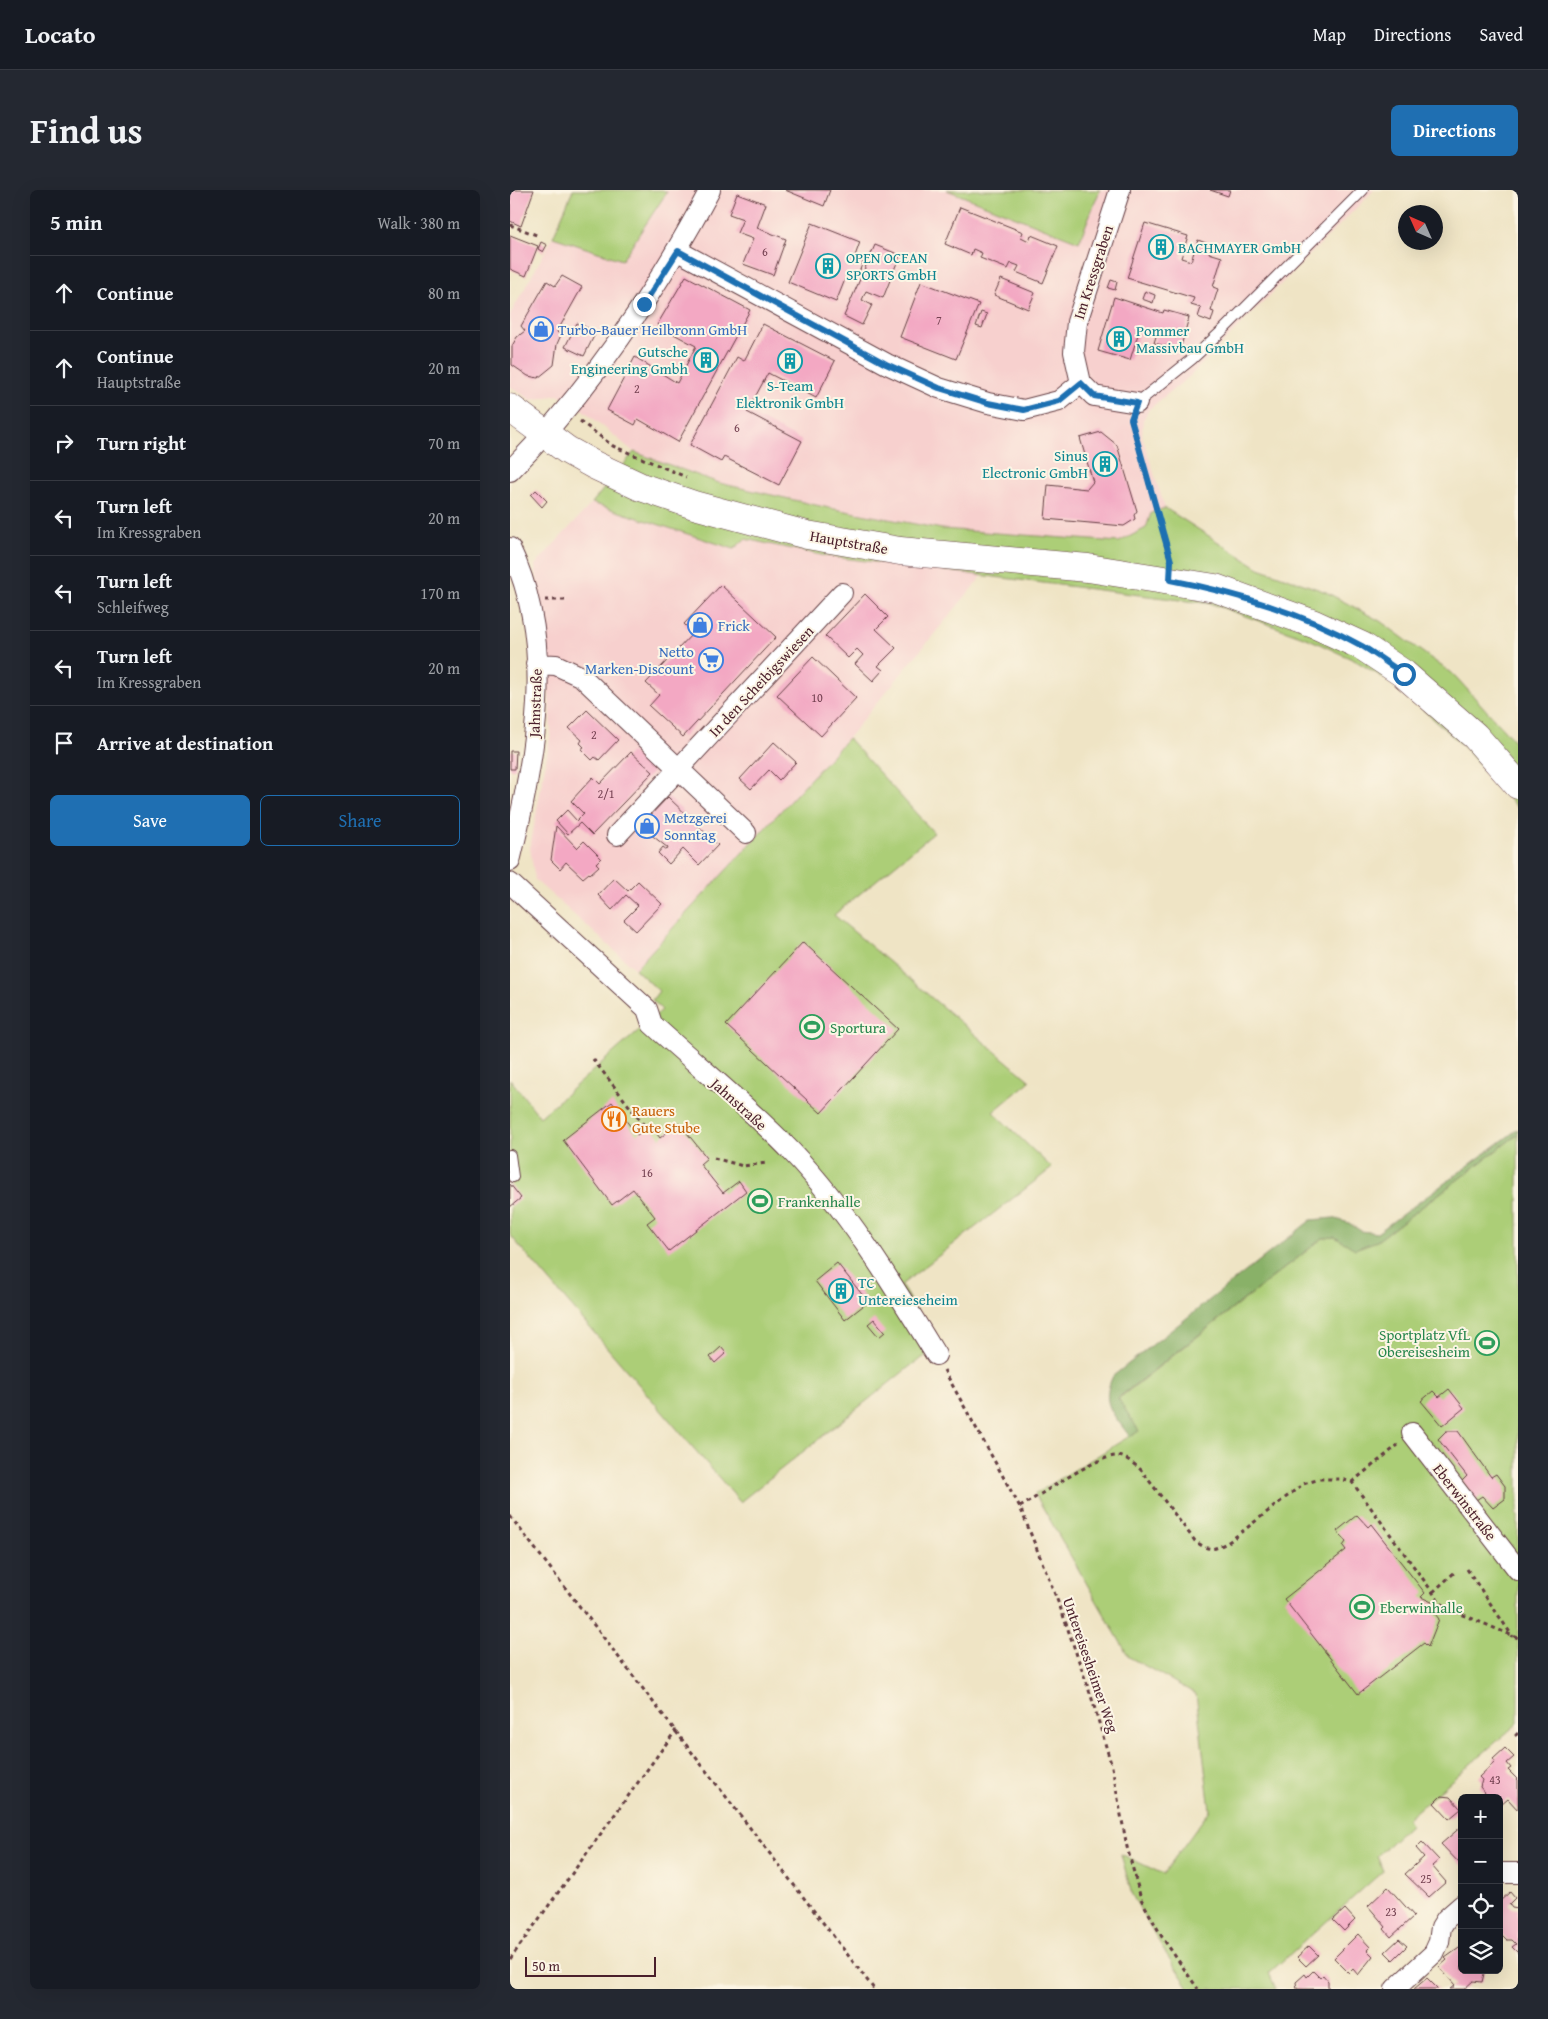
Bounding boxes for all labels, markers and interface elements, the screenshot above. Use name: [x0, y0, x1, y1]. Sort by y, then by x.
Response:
text: Locato: [25, 17, 96, 52]
text: Map: [1313, 21, 1346, 48]
text: Directions: [1374, 21, 1451, 48]
text: Saved: [1479, 21, 1523, 48]
text: Find us: [30, 105, 143, 156]
button: Directions: [1391, 105, 1518, 156]
north arrow: [1398, 205, 1443, 250]
text: 5 min: [50, 207, 102, 238]
text: Walk · 380 m: [377, 211, 460, 235]
street label: Im Kressgraben: [1068, 222, 1118, 322]
building icon: BACHMAYER GmbH: [1148, 234, 1174, 260]
place label: BACHMAYER GmbH: [1178, 237, 1301, 258]
house number: 6: [762, 243, 768, 260]
place label: OPEN OCEAN SPORTS GmbH: [846, 247, 937, 285]
building icon: OPEN OCEAN SPORTS GmbH: [815, 253, 841, 279]
icon: ahead: [50, 279, 78, 307]
text: Continue: [97, 279, 174, 307]
text: 80 m: [428, 281, 460, 305]
route end: [633, 293, 656, 316]
house number: 7: [936, 312, 942, 329]
shop icon: Turbo-Bauer Heilbronn GmbH: [528, 316, 554, 342]
place label: Turbo-Bauer Heilbronn GmbH: [558, 319, 747, 340]
place label: Pommer Massivbau GmbH: [1136, 320, 1244, 358]
building icon: Pommer Massivbau GmbH: [1106, 326, 1132, 352]
place label: Gutsche Engineering Gmbh: [571, 341, 689, 379]
text: Continue: [97, 342, 174, 370]
building icon: Gutsche Engineering Gmbh: [693, 347, 719, 373]
building icon: S-Team Elektronik GmbH: [777, 348, 803, 374]
icon: ahead: [50, 354, 78, 382]
text: 20 m: [428, 356, 460, 380]
text: Hauptstraße: [97, 370, 181, 394]
place label: S-Team Elektronik GmbH: [736, 375, 844, 413]
house number: 2: [634, 380, 640, 397]
house number: 6: [734, 419, 740, 436]
icon: right: [50, 429, 78, 457]
text: Turn right: [97, 429, 186, 457]
text: 70 m: [428, 431, 460, 455]
place label: Sinus Electronic GmbH: [982, 445, 1088, 483]
building icon: Sinus Electronic GmbH: [1092, 451, 1118, 477]
text: Turn left: [97, 492, 172, 520]
icon: left: [50, 504, 78, 532]
text: 20 m: [428, 506, 460, 530]
text: Im Kressgraben: [97, 520, 201, 544]
street label: Hauptstraße: [808, 525, 890, 559]
text: Turn left: [97, 567, 172, 595]
icon: left: [50, 579, 78, 607]
text: 170 m: [420, 581, 460, 605]
text: Schleifweg: [97, 595, 169, 619]
shop icon: Frick: [687, 612, 713, 638]
place label: Frick: [718, 615, 750, 636]
street label: In den Scheibigswiesen: [704, 620, 819, 741]
place label: Netto Marken-Discount: [585, 641, 695, 679]
text: Turn left: [97, 642, 172, 670]
supermarket icon: Netto Marken-Discount: [698, 647, 724, 673]
icon: left: [50, 654, 78, 682]
text: 20 m: [428, 656, 460, 680]
route start: [1393, 663, 1416, 686]
street label: Jahnstraße: [523, 668, 547, 740]
text: Im Kressgraben: [97, 670, 201, 694]
house number: 10: [811, 689, 823, 706]
house number: 2: [591, 726, 597, 743]
icon: arrive: [50, 729, 78, 757]
text: Arrive at destination: [97, 729, 273, 757]
house number: 2/1: [597, 785, 615, 802]
button: Save: [50, 795, 250, 846]
button: Share: [260, 795, 460, 846]
place label: Metzgerei Sonntag: [664, 807, 727, 845]
shop icon: Metzgerei Sonntag: [634, 813, 660, 839]
sports icon: Sportura: [799, 1014, 825, 1040]
place label: Sportura: [830, 1017, 886, 1038]
street label: Jahnstraße: [705, 1072, 772, 1135]
place label: Rauers Gute Stube: [632, 1100, 700, 1138]
restaurant icon: Rauers Gute Stube: [601, 1106, 627, 1132]
house number: 16: [641, 1164, 653, 1181]
sports icon: Frankenhalle: [747, 1188, 773, 1214]
place label: Frankenhalle: [778, 1191, 861, 1212]
place label: TC Untereieseheim: [858, 1272, 959, 1310]
building icon: TC Untereieseheim: [828, 1278, 854, 1304]
place label: Sportplatz VfL Obereisesheim: [1378, 1324, 1471, 1362]
sports icon: Sportplatz VfL Obereisesheim: [1474, 1330, 1500, 1356]
street label: Eberwinstraße: [1428, 1459, 1502, 1545]
street label: Untereisesheimer Weg: [1058, 1594, 1124, 1736]
sports icon: Eberwinhalle: [1349, 1594, 1375, 1620]
place label: Eberwinhalle: [1380, 1597, 1463, 1618]
house number: 43: [1489, 1771, 1501, 1788]
map controls: [1458, 1794, 1503, 1974]
button: +: [1458, 1794, 1503, 1839]
button: −: [1458, 1839, 1503, 1884]
house number: 25: [1420, 1870, 1432, 1887]
button: locate: [1458, 1884, 1503, 1929]
house number: 23: [1385, 1903, 1397, 1920]
button: layers: [1458, 1929, 1503, 1974]
scale bar: [525, 1954, 656, 1977]
text: 50 m: [532, 1956, 560, 1976]

